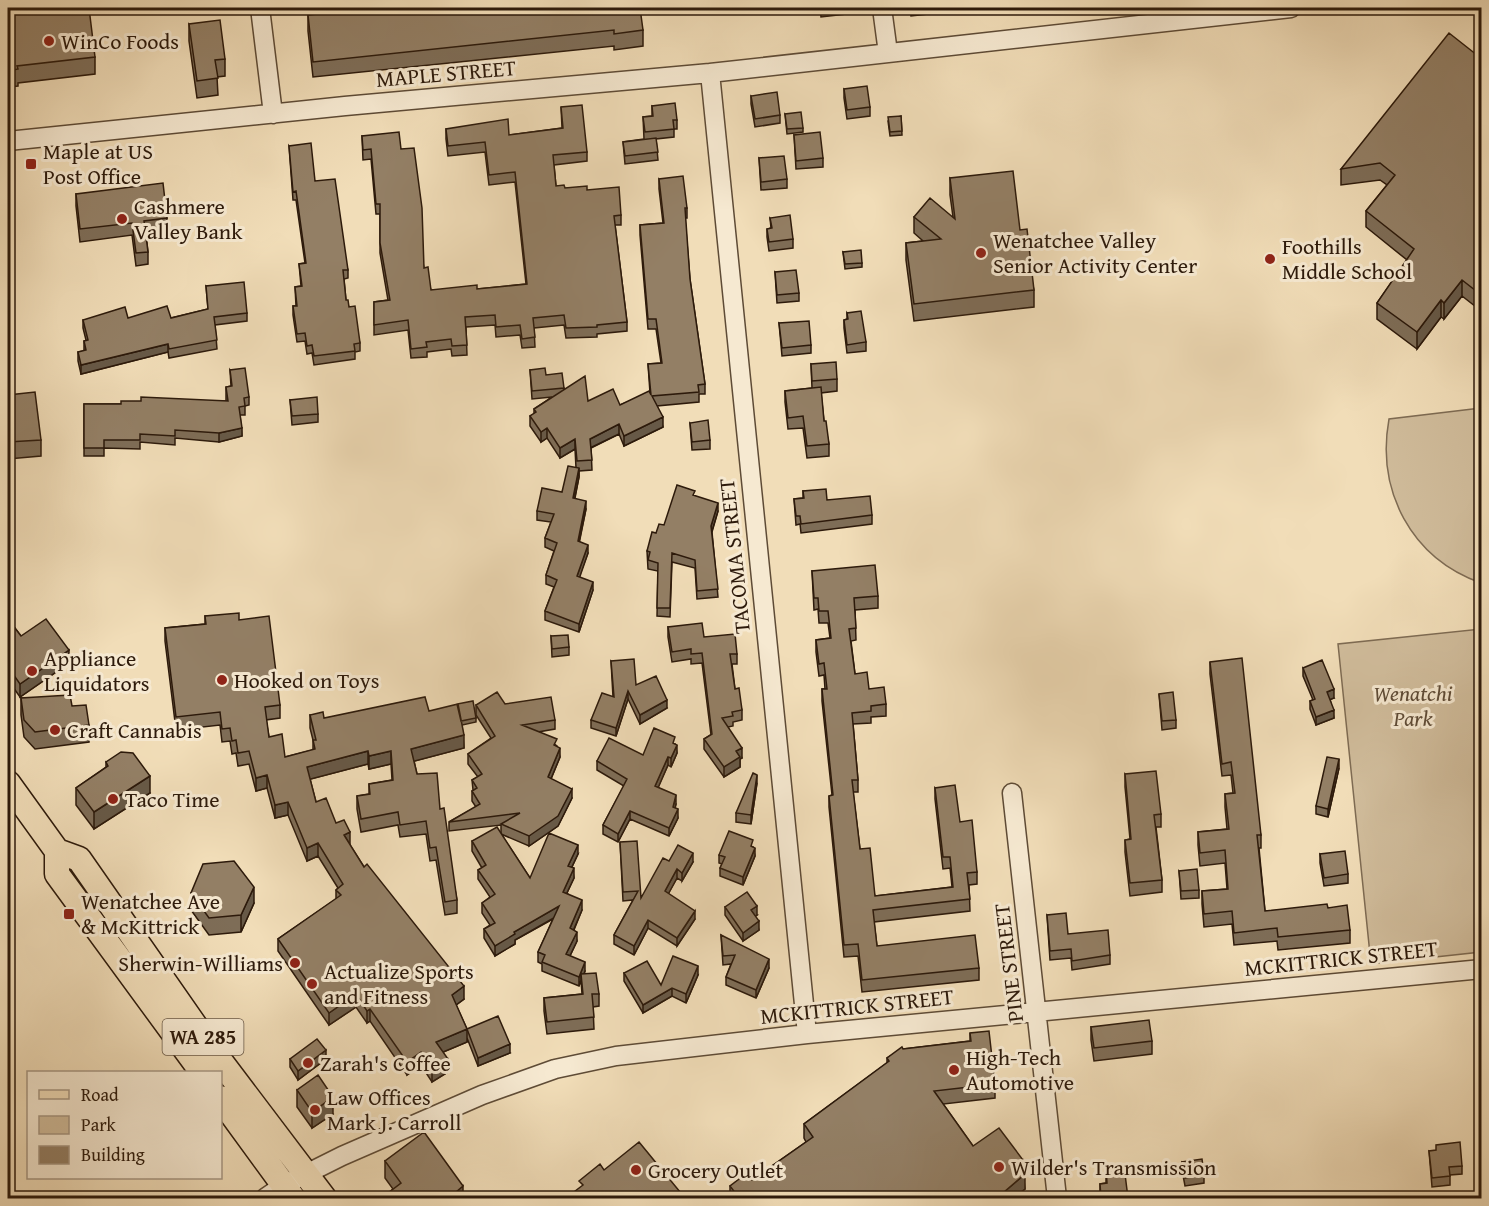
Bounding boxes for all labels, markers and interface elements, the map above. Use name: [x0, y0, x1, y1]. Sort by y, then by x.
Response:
place label: WinCo Foods: [61, 25, 179, 57]
marker: WinCo Foods: [42, 34, 56, 48]
street label: MAPLE STREET: [375, 51, 517, 95]
place label: Maple at US Post Office: [43, 135, 153, 192]
marker: Maple at US Post Office: [24, 157, 38, 171]
place label: Cashmere Valley Bank: [134, 190, 243, 247]
marker: Cashmere Valley Bank: [115, 212, 129, 226]
place label: Wenatchee Valley Senior Activity Center: [993, 224, 1197, 281]
place label: Foothills Middle School: [1282, 230, 1412, 287]
marker: Wenatchee Valley Senior Activity Center: [974, 246, 988, 260]
marker: Foothills Middle School: [1263, 252, 1277, 266]
street label: TACOMA STREET: [710, 477, 758, 635]
place label: Appliance Liquidators: [44, 642, 150, 699]
marker: Appliance Liquidators: [25, 664, 39, 678]
place label: Hooked on Toys: [234, 664, 380, 696]
marker: Hooked on Toys: [215, 673, 229, 687]
park label: Wenatchi Park: [1374, 677, 1453, 734]
place label: Craft Cannabis: [67, 714, 202, 746]
marker: Craft Cannabis: [48, 723, 62, 737]
place label: Taco Time: [125, 783, 220, 815]
marker: Taco Time: [106, 792, 120, 806]
place label: Wenatchee Ave & McKittrick: [81, 885, 220, 942]
street label: PINE STREET: [985, 902, 1031, 1024]
marker: Wenatchee Ave & McKittrick: [62, 907, 76, 921]
street label: MCKITTRICK STREET: [1243, 932, 1439, 984]
place label: Sherwin-Williams: [118, 947, 283, 979]
place label: Actualize Sports and Fitness: [324, 955, 474, 1012]
marker: Sherwin-Williams: [288, 956, 302, 970]
marker: Actualize Sports and Fitness: [305, 977, 319, 991]
street label: MCKITTRICK STREET: [759, 980, 955, 1032]
road number: WA 285: [162, 1019, 244, 1055]
place label: High-Tech Automotive: [966, 1041, 1074, 1098]
place label: Zarah's Coffee: [320, 1047, 451, 1079]
marker: Zarah's Coffee: [301, 1056, 315, 1070]
marker: High-Tech Automotive: [947, 1063, 961, 1077]
legend: [27, 1071, 222, 1179]
text: Road: [81, 1081, 119, 1108]
place label: Law Offices Mark J. Carroll: [327, 1081, 461, 1138]
marker: Law Offices Mark J. Carroll: [308, 1103, 322, 1117]
text: Park: [81, 1111, 117, 1138]
text: Building: [81, 1141, 145, 1168]
place label: Wilder's Transmission: [1011, 1151, 1217, 1183]
place label: Grocery Outlet: [648, 1154, 783, 1186]
marker: Wilder's Transmission: [992, 1160, 1006, 1174]
marker: Grocery Outlet: [629, 1163, 643, 1177]

